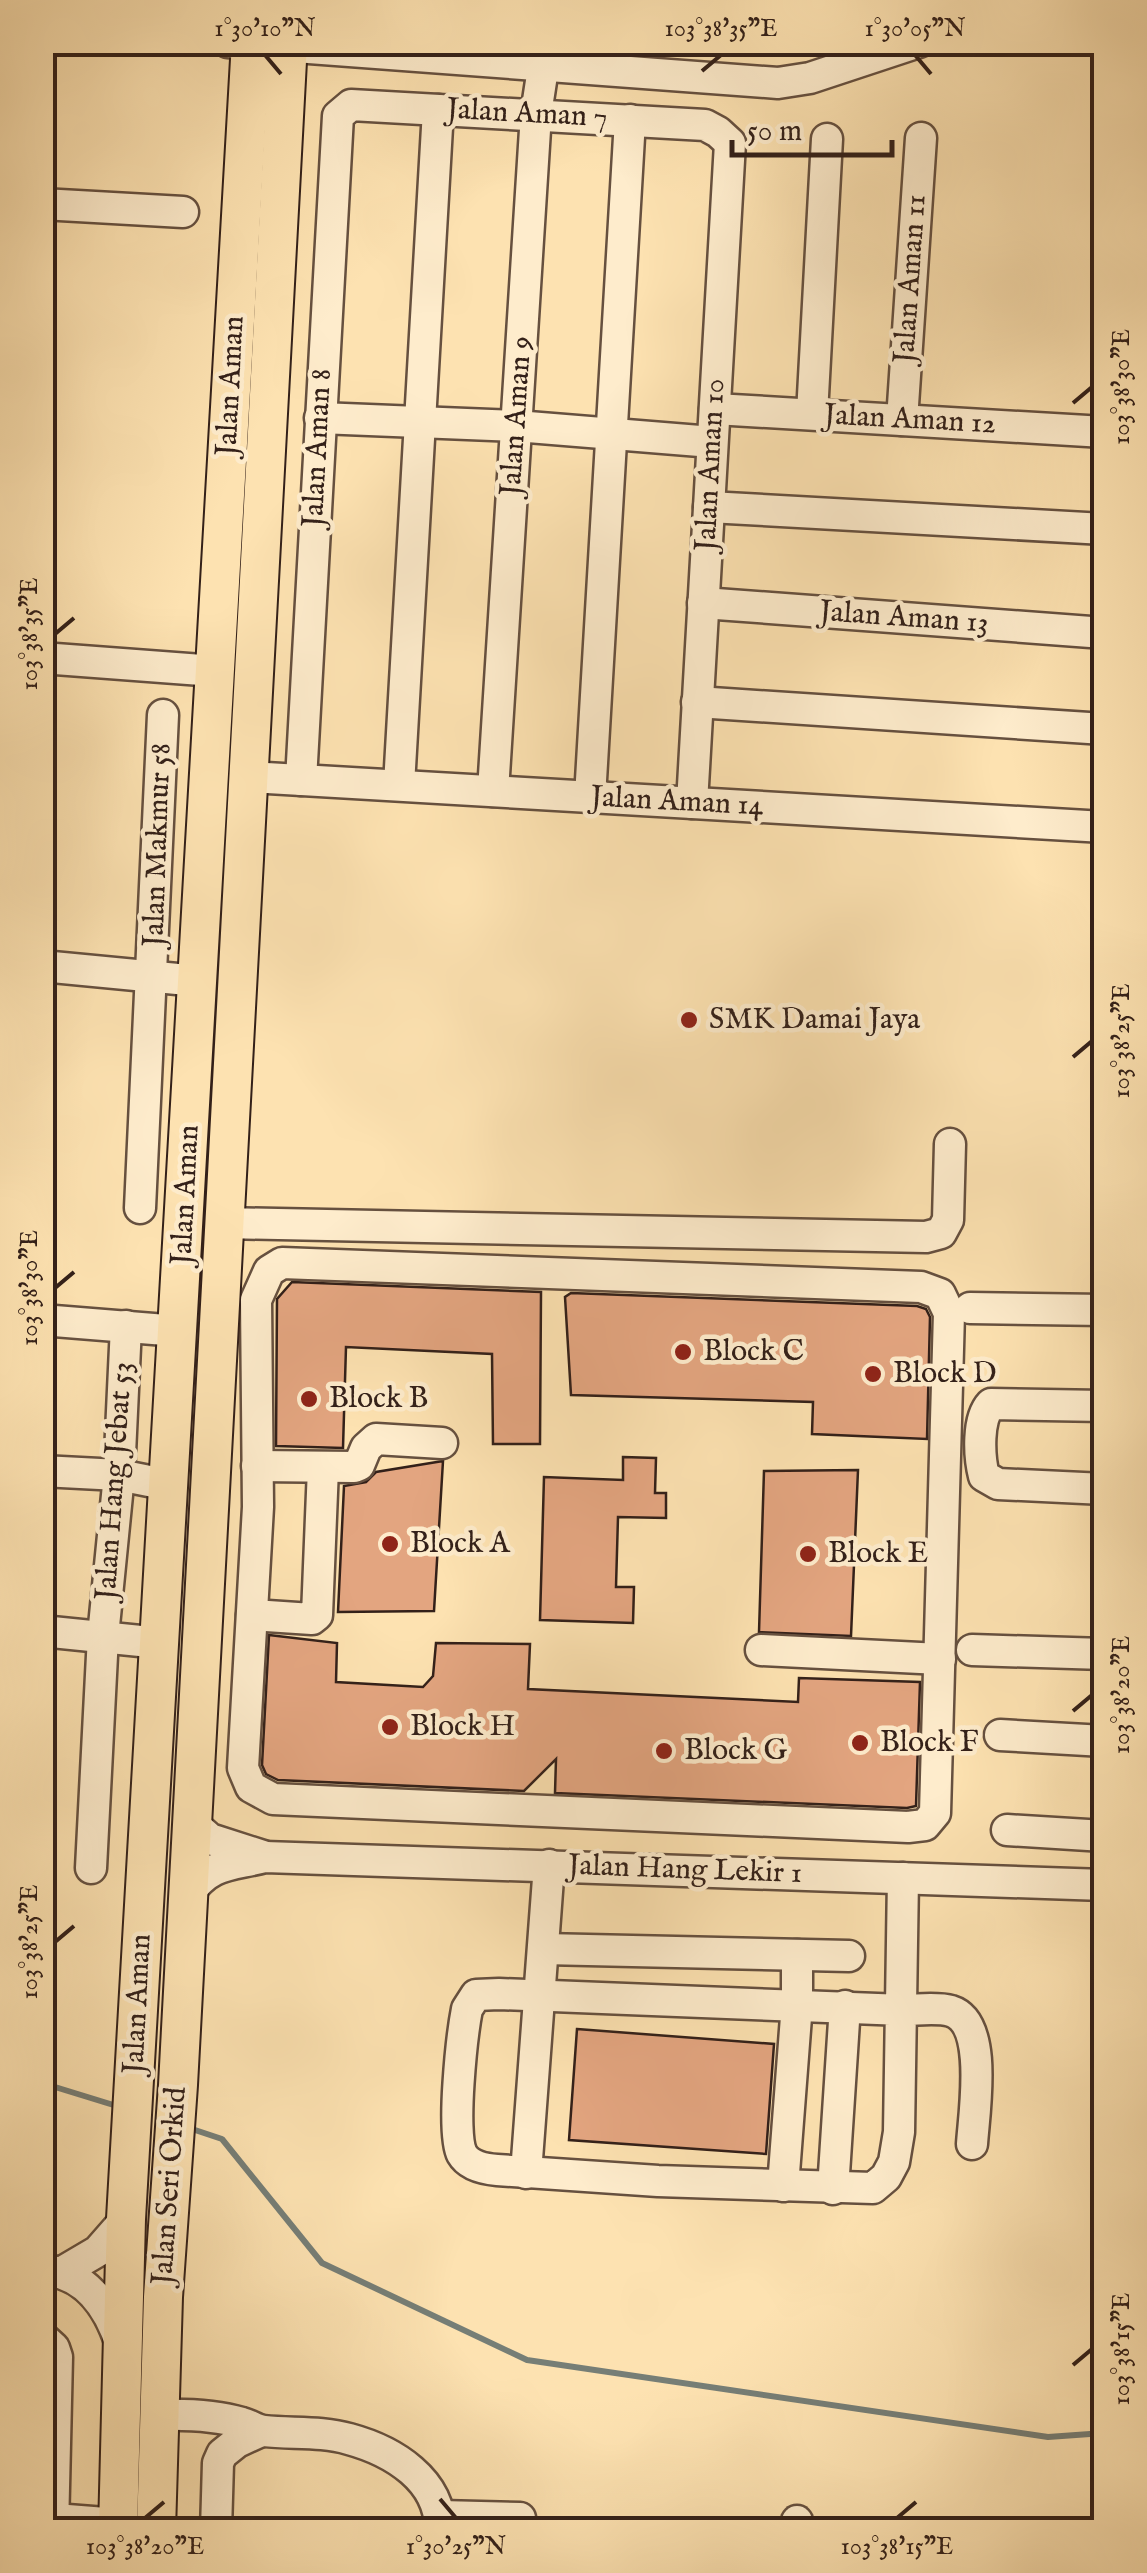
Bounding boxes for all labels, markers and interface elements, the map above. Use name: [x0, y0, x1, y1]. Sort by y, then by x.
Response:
text: 1°30'10"N: [214, 13, 316, 45]
text: 103°38'35"E: [665, 13, 777, 45]
text: 1°30'05"N: [864, 13, 966, 45]
street label: Jalan Aman 7: [443, 91, 608, 137]
scale bar: [732, 95, 892, 157]
text: 50 m: [747, 113, 802, 151]
street label: Jalan Aman 11: [886, 193, 936, 368]
street label: Jalan Aman: [208, 315, 254, 460]
text: 103°38'30"E: [1106, 329, 1138, 445]
street label: Jalan Aman 9: [492, 335, 542, 500]
street label: Jalan Aman 8: [295, 368, 341, 531]
street label: Jalan Aman 10: [687, 378, 734, 555]
street label: Jalan Aman 12: [820, 396, 997, 443]
text: 103°38'35"E: [14, 578, 46, 690]
street label: Jalan Aman 13: [815, 593, 990, 643]
street label: Jalan Makmur 58: [135, 742, 181, 951]
street label: Jalan Aman 14: [587, 778, 765, 826]
text: 103°38'25"E: [1106, 983, 1138, 1099]
place label: SMK Damai Jaya: [709, 1001, 920, 1039]
marker: SMK Damai Jaya: [678, 1009, 700, 1031]
street label: Jalan Aman: [163, 1124, 209, 1269]
text: 103°38'30"E: [14, 1230, 46, 1346]
place label: Block C: [703, 1333, 804, 1371]
marker: Block C: [672, 1341, 694, 1363]
place label: Block D: [893, 1355, 997, 1393]
street label: Jalan Hang Jebat 53: [88, 1361, 142, 1604]
marker: Block D: [862, 1363, 884, 1385]
place label: Block B: [329, 1380, 428, 1418]
marker: Block B: [298, 1388, 320, 1410]
place label: Block A: [410, 1525, 511, 1563]
marker: Block A: [379, 1533, 401, 1555]
place label: Block E: [828, 1535, 928, 1573]
marker: Block E: [797, 1543, 819, 1565]
text: 103°38'20"E: [1106, 1636, 1138, 1754]
place label: Block H: [410, 1708, 515, 1746]
marker: Block H: [379, 1716, 401, 1738]
place label: Block F: [880, 1724, 979, 1762]
place label: Block G: [684, 1732, 788, 1770]
marker: Block F: [849, 1732, 871, 1754]
marker: Block G: [653, 1740, 675, 1762]
street label: Jalan Hang Lekir 1: [564, 1847, 803, 1893]
text: 103°38'25"E: [14, 1884, 46, 2000]
street label: Jalan Aman: [115, 1933, 161, 2078]
street label: Jalan Seri Orkid: [144, 2085, 196, 2289]
text: 103°38'15"E: [1106, 2293, 1138, 2405]
text: 103°38'20"E: [86, 2531, 204, 2563]
text: 1°30'25"N: [406, 2531, 506, 2563]
text: 103°38'15"E: [841, 2531, 953, 2563]

